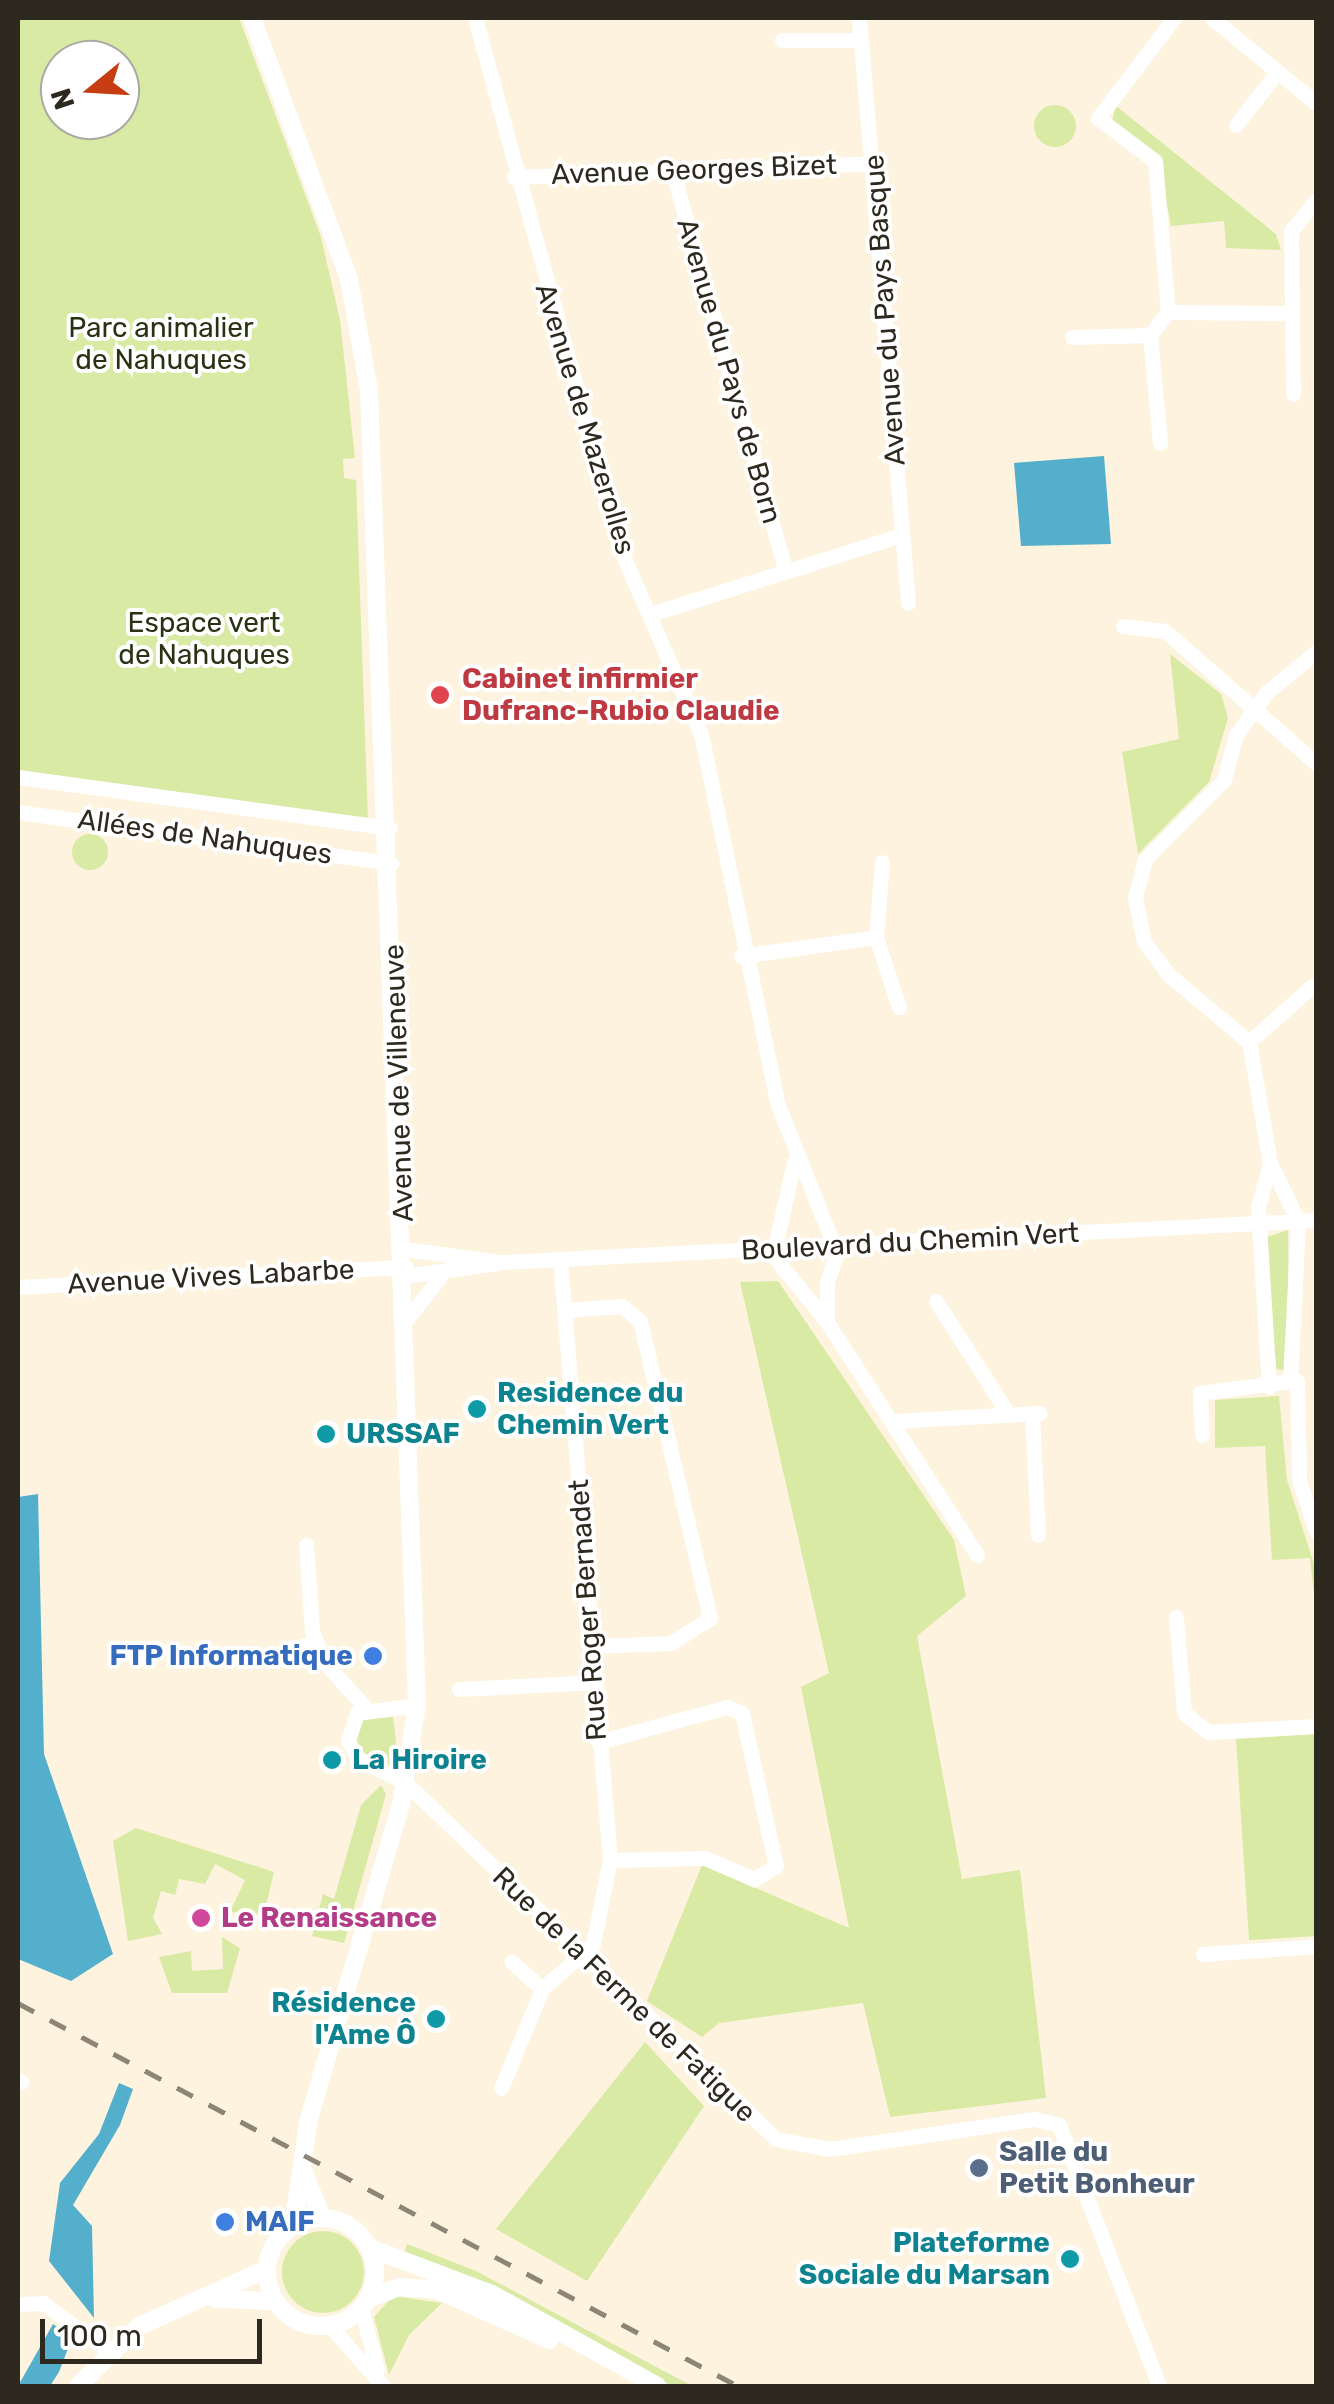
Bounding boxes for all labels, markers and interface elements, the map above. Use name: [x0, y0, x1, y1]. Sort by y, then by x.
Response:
north arrow: [40, 40, 140, 140]
text: N: [44, 84, 82, 113]
street label: Avenue Georges Bizet: [551, 148, 837, 192]
street label: Avenue du Pays Basque: [857, 153, 913, 467]
street label: Avenue du Pays de Born: [669, 215, 789, 527]
street label: Avenue de Mazerolles: [528, 279, 642, 559]
park label: Parc animalier de Nahuques: [68, 311, 254, 377]
park label: Espace vert de Nahuques: [118, 606, 290, 672]
place label: Cabinet infirmier Dufranc-Rubio Claudie: [462, 662, 780, 728]
marker: Cabinet infirmier Dufranc-Rubio Claudie: [427, 682, 453, 708]
street label: Allées de Nahuques: [76, 803, 334, 871]
street label: Avenue de Villeneuve: [377, 943, 421, 1223]
street label: Boulevard du Chemin Vert: [740, 1216, 1080, 1268]
street label: Avenue Vives Labarbe: [66, 1253, 356, 1301]
place label: Residence du Chemin Vert: [497, 1376, 683, 1442]
marker: Residence du Chemin Vert: [466, 1398, 488, 1420]
place label: URSSAF: [346, 1417, 460, 1451]
marker: URSSAF: [315, 1423, 337, 1445]
street label: Rue Roger Bernadet: [562, 1478, 614, 1742]
place label: FTP Informatique: [109, 1639, 353, 1673]
marker: FTP Informatique: [362, 1645, 384, 1667]
place label: La Hiroire: [352, 1743, 487, 1777]
marker: La Hiroire: [321, 1749, 343, 1771]
street label: Rue de la Ferme de Fatigue: [485, 1860, 763, 2130]
place label: Le Renaissance: [221, 1901, 437, 1935]
marker: Le Renaissance: [190, 1907, 212, 1929]
place label: Résidence l'Ame Ô: [271, 1986, 416, 2052]
marker: Résidence l'Ame Ô: [425, 2008, 447, 2030]
place label: Salle du Petit Bonheur: [999, 2135, 1195, 2201]
marker: Salle du Petit Bonheur: [968, 2157, 990, 2179]
place label: MAIF: [245, 2205, 315, 2239]
marker: MAIF: [214, 2211, 236, 2233]
place label: Plateforme Sociale du Marsan: [799, 2226, 1050, 2292]
marker: Plateforme Sociale du Marsan: [1059, 2248, 1081, 2270]
scale bar: [45, 2299, 268, 2361]
text: 100 m: [57, 2318, 142, 2354]

